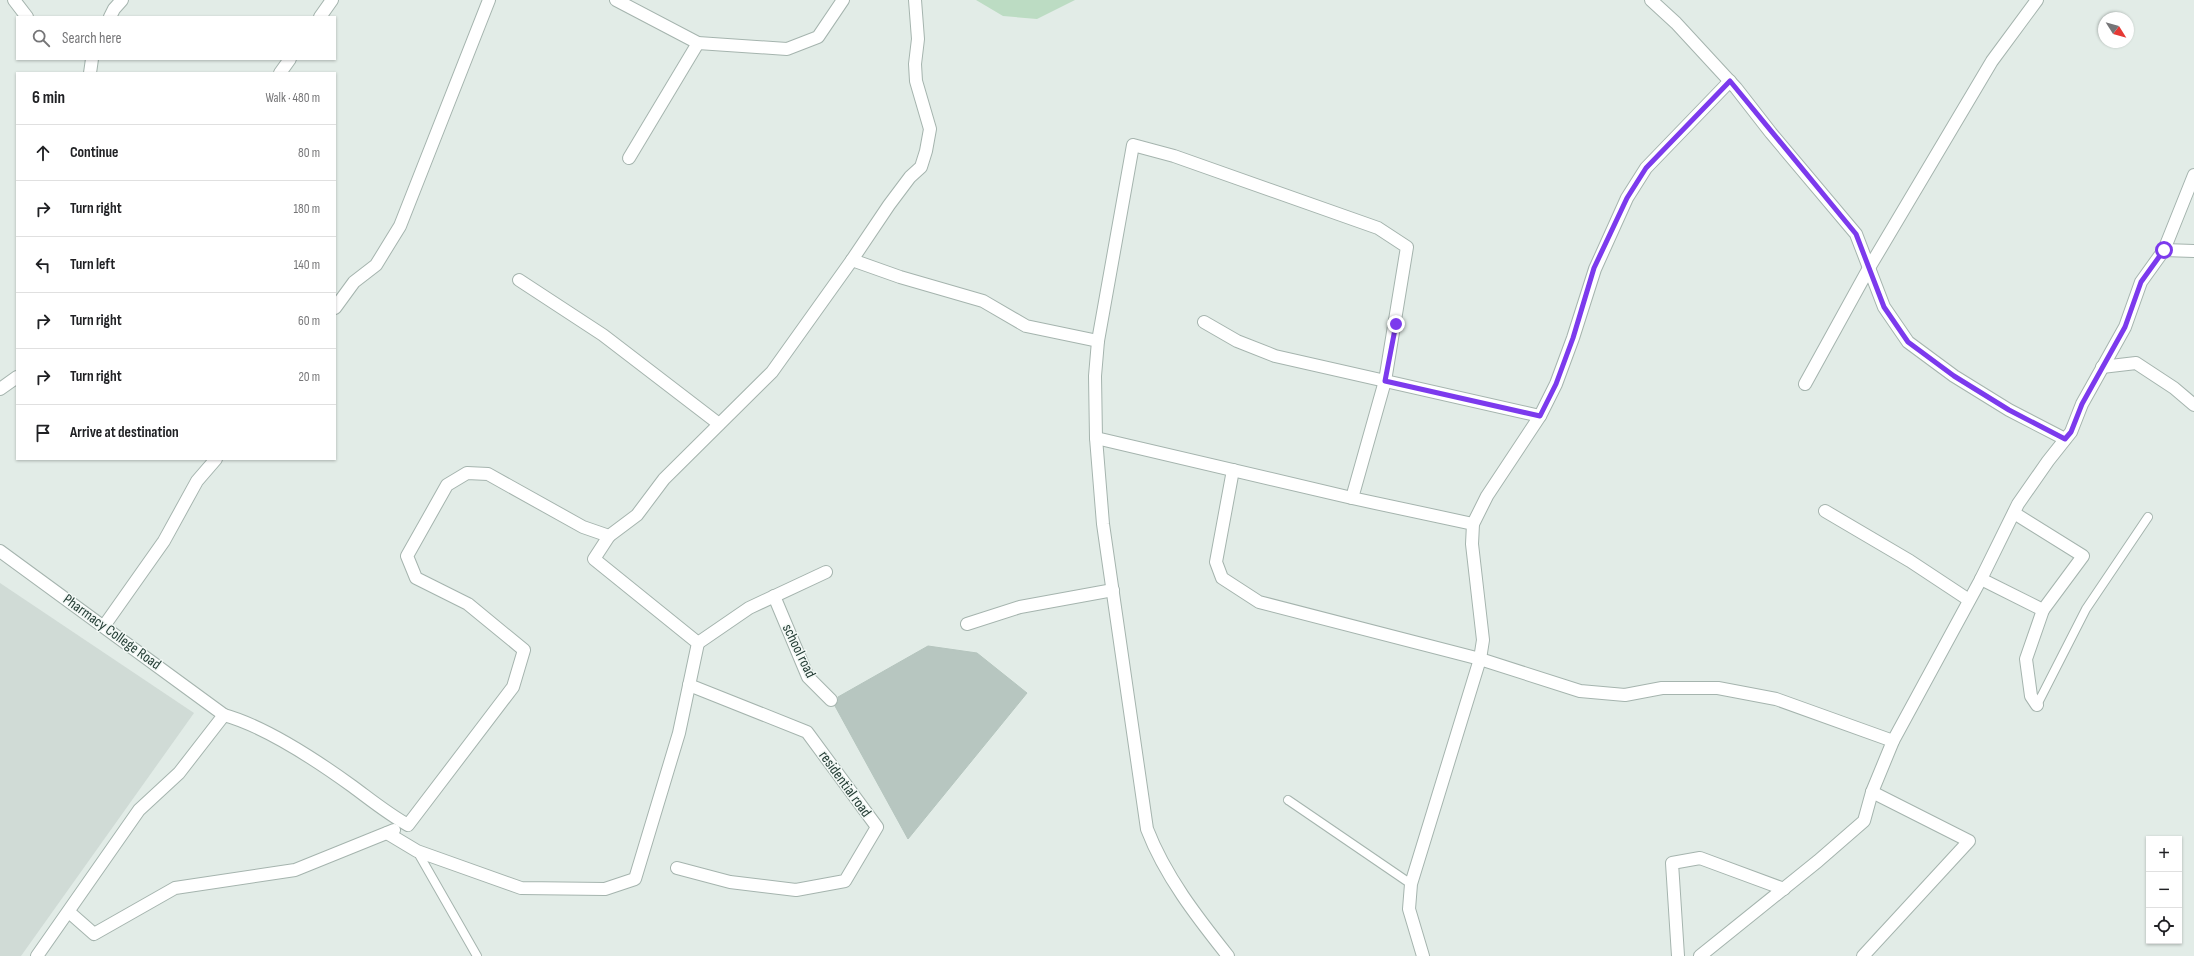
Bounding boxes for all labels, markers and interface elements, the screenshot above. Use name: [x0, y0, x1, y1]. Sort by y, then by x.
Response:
north arrow: [2098, 12, 2134, 48]
search box: [16, 16, 336, 60]
icon: search: [30, 27, 52, 49]
text: Search here: [62, 29, 122, 48]
text: 6 min: [32, 88, 65, 108]
text: Walk · 480 m: [265, 90, 320, 106]
icon: ahead: [32, 142, 54, 164]
text: Continue: [70, 143, 119, 162]
text: 80 m: [298, 145, 320, 161]
icon: right: [32, 198, 54, 220]
text: Turn right: [70, 199, 122, 218]
text: 180 m: [294, 201, 320, 217]
route start: [2155, 241, 2173, 259]
icon: left: [32, 254, 54, 276]
text: Turn left: [70, 255, 115, 274]
text: 140 m: [294, 257, 320, 273]
icon: right: [32, 310, 54, 332]
text: Turn right: [70, 311, 122, 330]
text: 60 m: [298, 313, 320, 329]
route end: [1387, 315, 1405, 333]
icon: right: [32, 366, 54, 388]
text: Turn right: [70, 367, 122, 386]
text: 20 m: [298, 369, 320, 385]
icon: arrive: [32, 422, 54, 444]
text: Arrive at destination: [70, 423, 179, 442]
street label: Pharmacy College Road: [59, 590, 165, 674]
street label: school road: [778, 621, 820, 681]
street label: residential road: [814, 747, 876, 821]
map controls: [2146, 836, 2182, 944]
button: +: [2146, 836, 2182, 872]
button: −: [2146, 872, 2182, 908]
button: locate: [2146, 908, 2182, 944]

